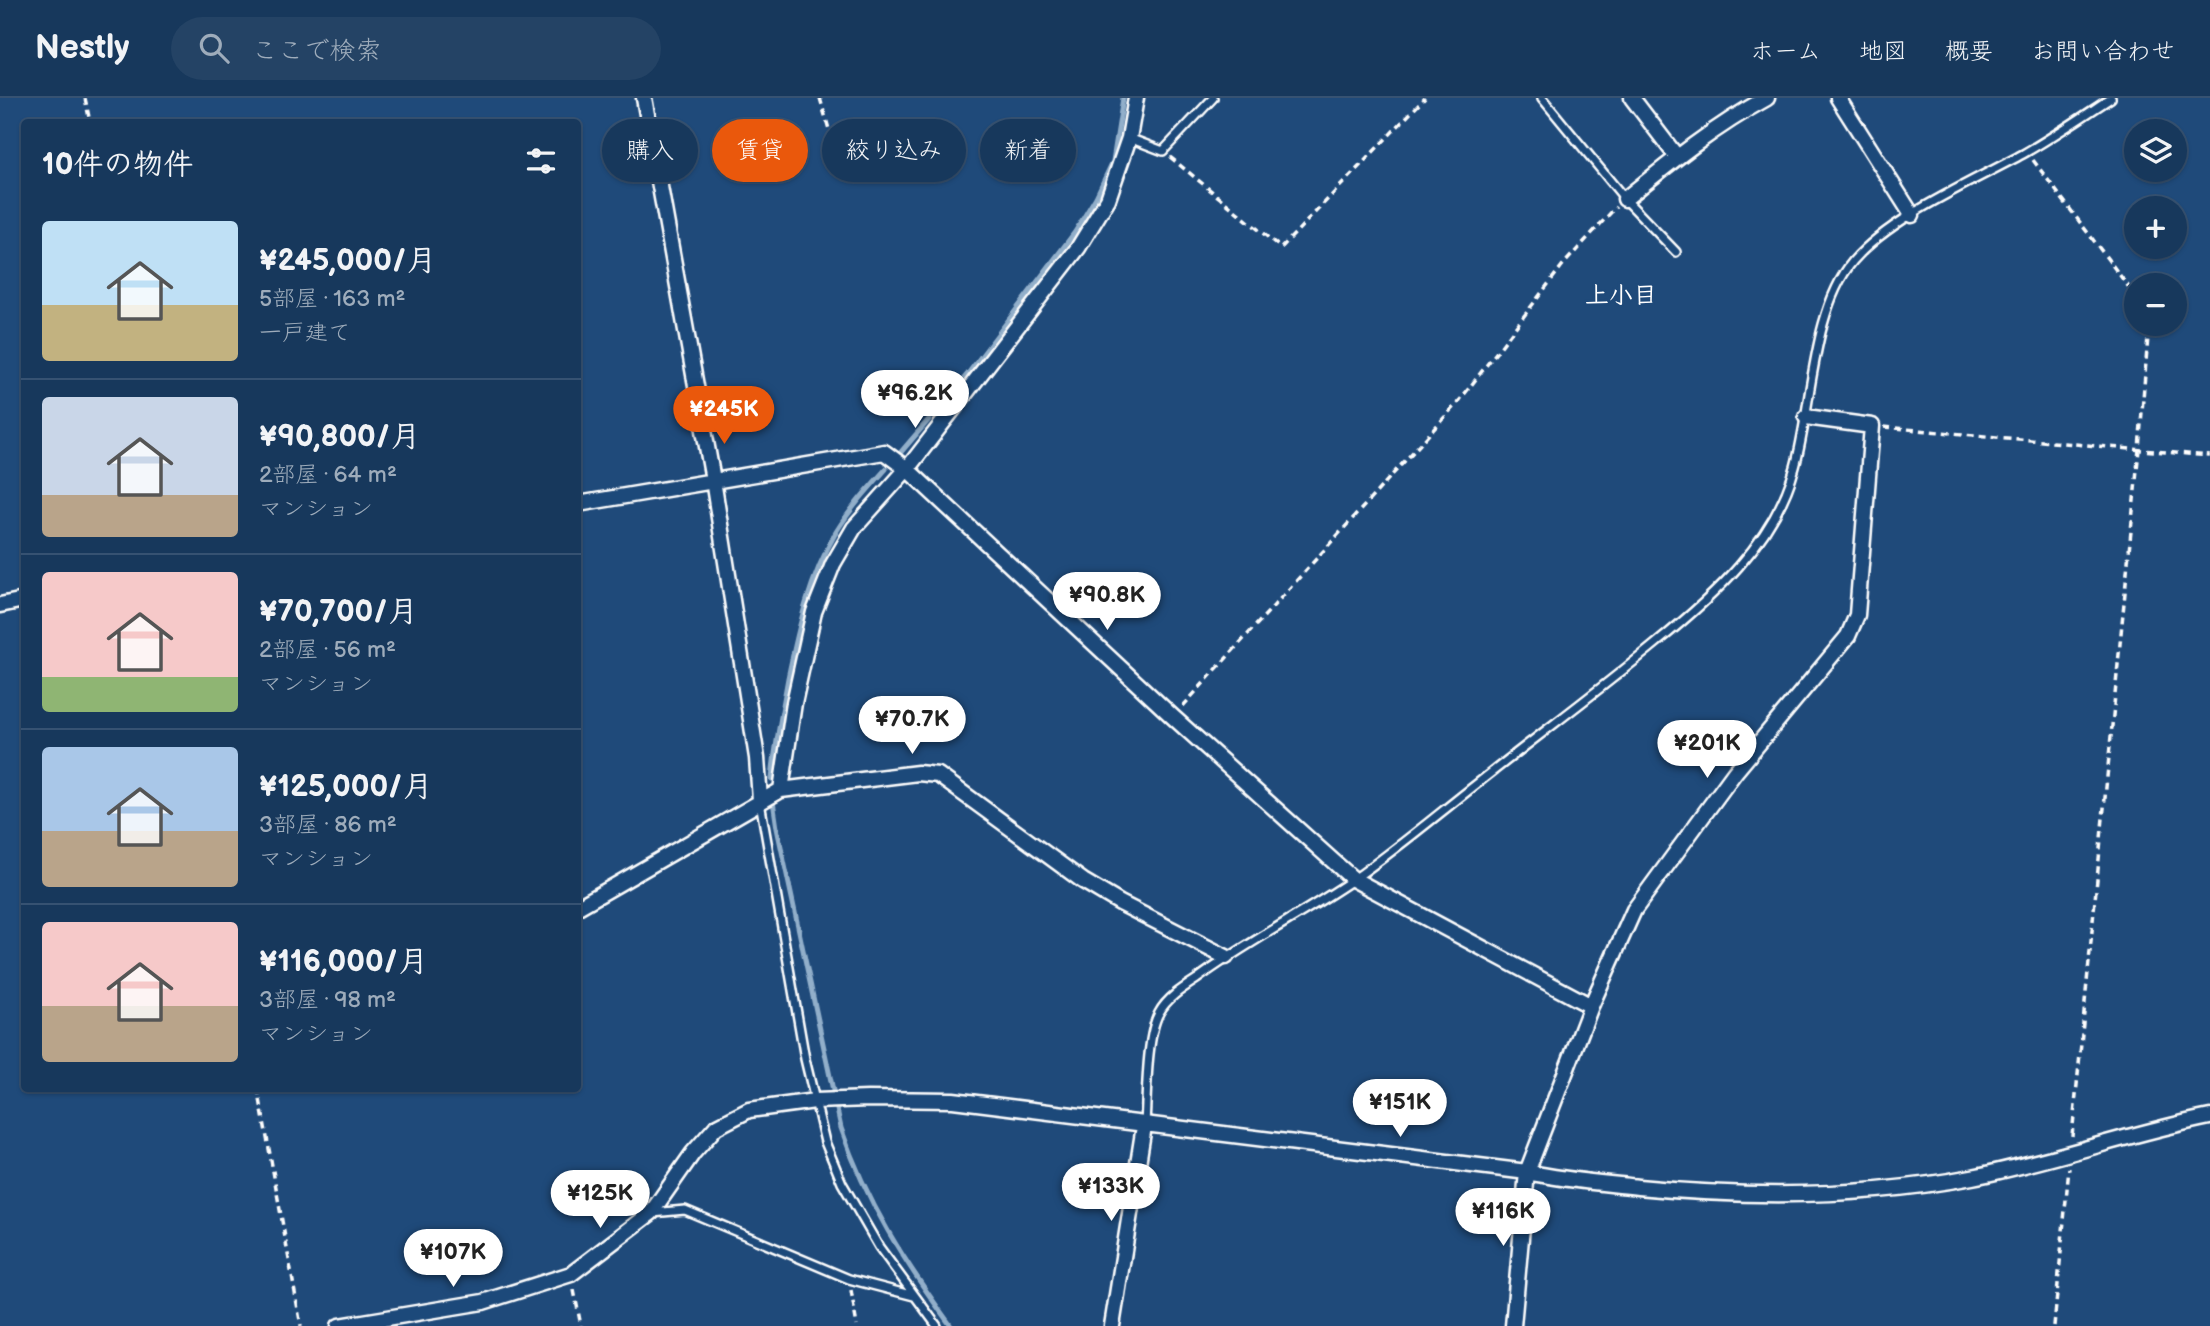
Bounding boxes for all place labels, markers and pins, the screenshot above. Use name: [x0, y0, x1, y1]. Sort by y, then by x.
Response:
pin: ¥96.2K: [858, 370, 972, 430]
pin: ¥245K: [675, 386, 773, 446]
pin: ¥90.8K: [1050, 573, 1164, 632]
pin: ¥70.7K: [855, 696, 969, 756]
pin: ¥201K: [1658, 720, 1756, 780]
pin: ¥151K: [1351, 1080, 1449, 1139]
pin: ¥133K: [1062, 1164, 1160, 1223]
pin: ¥125K: [551, 1170, 649, 1230]
pin: ¥116K: [1454, 1188, 1552, 1248]
pin: ¥107K: [404, 1230, 502, 1289]

